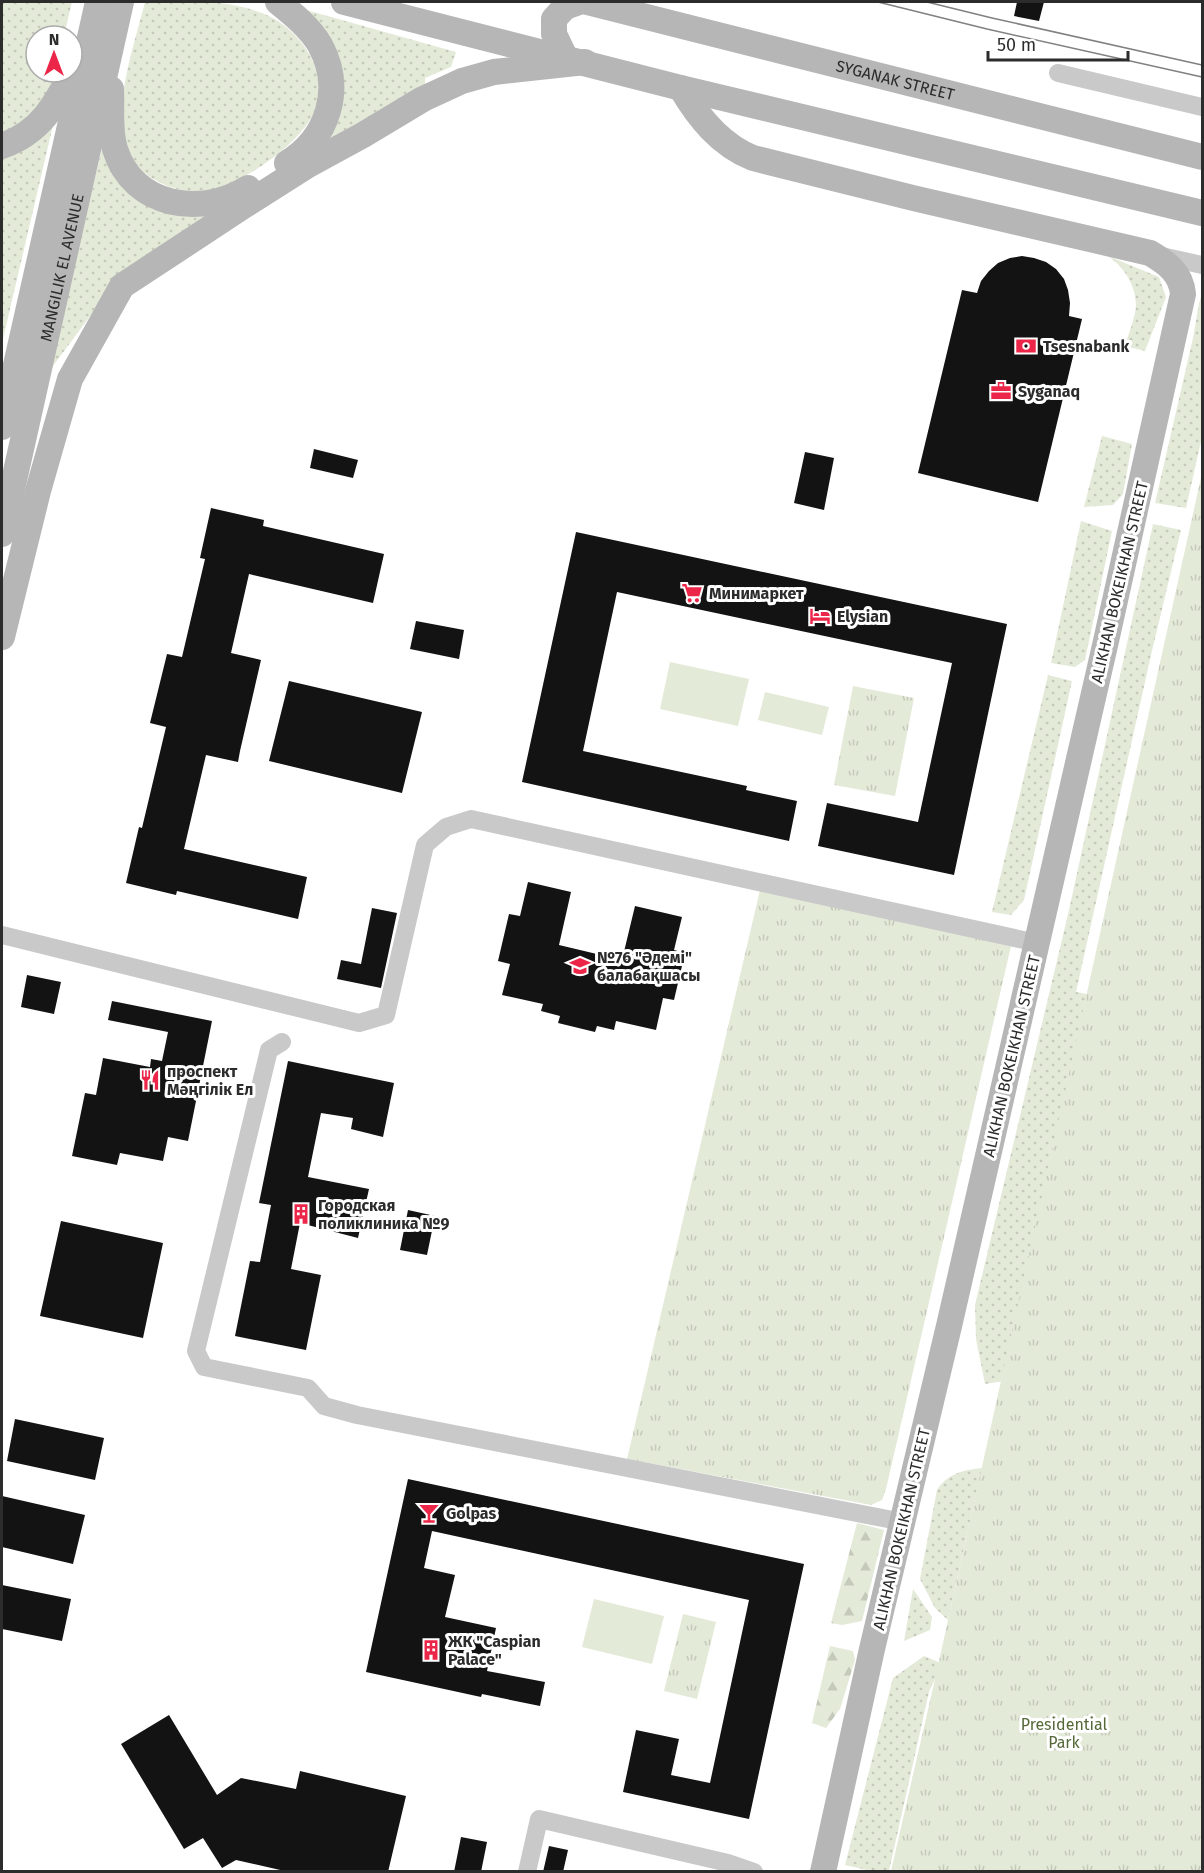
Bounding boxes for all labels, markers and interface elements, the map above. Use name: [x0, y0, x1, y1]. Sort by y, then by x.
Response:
north arrow: [24, 24, 84, 84]
scale bar: [988, 24, 1128, 62]
text: N: [49, 30, 59, 49]
text: 50 m: [997, 34, 1036, 56]
street label: SYGANAK STREET: [834, 56, 957, 104]
street label: MANGILIK EL AVENUE: [36, 192, 88, 343]
bank icon: Tsesnabank: [1014, 334, 1038, 358]
place label: Tsesnabank: [1043, 337, 1130, 356]
office icon: Syganaq: [989, 379, 1013, 403]
place label: Syganaq: [1018, 382, 1080, 401]
street label: ALIKHAN BOKEIKHAN STREET: [1087, 479, 1152, 685]
supermarket icon: Минимаркет: [680, 581, 704, 605]
place label: Минимаркет: [709, 584, 804, 603]
hotel icon: Elysian: [808, 604, 832, 628]
place label: Elysian: [837, 607, 888, 626]
place label: №76 "Әдемі" балабақшасы: [597, 948, 700, 985]
street label: ALIKHAN BOKEIKHAN STREET: [979, 953, 1044, 1159]
school or university icon: №76 "Әдемі" балабақшасы: [568, 954, 592, 978]
place label: проспект Мәңгілік Ел: [167, 1062, 253, 1099]
restaurant icon: проспект Мәңгілік Ел: [138, 1068, 162, 1092]
place label: Городская поликлиника №9: [318, 1196, 449, 1233]
building icon: Городская поликлиника №9: [289, 1202, 313, 1226]
street label: ALIKHAN BOKEIKHAN STREET: [869, 1426, 934, 1632]
bar icon: Golpas: [417, 1501, 441, 1525]
place label: Golpas: [446, 1504, 496, 1523]
place label: ЖК "Caspian Palace": [447, 1632, 541, 1669]
building icon: ЖК "Caspian Palace": [419, 1638, 443, 1662]
park label: Presidential Park: [1021, 1715, 1108, 1752]

